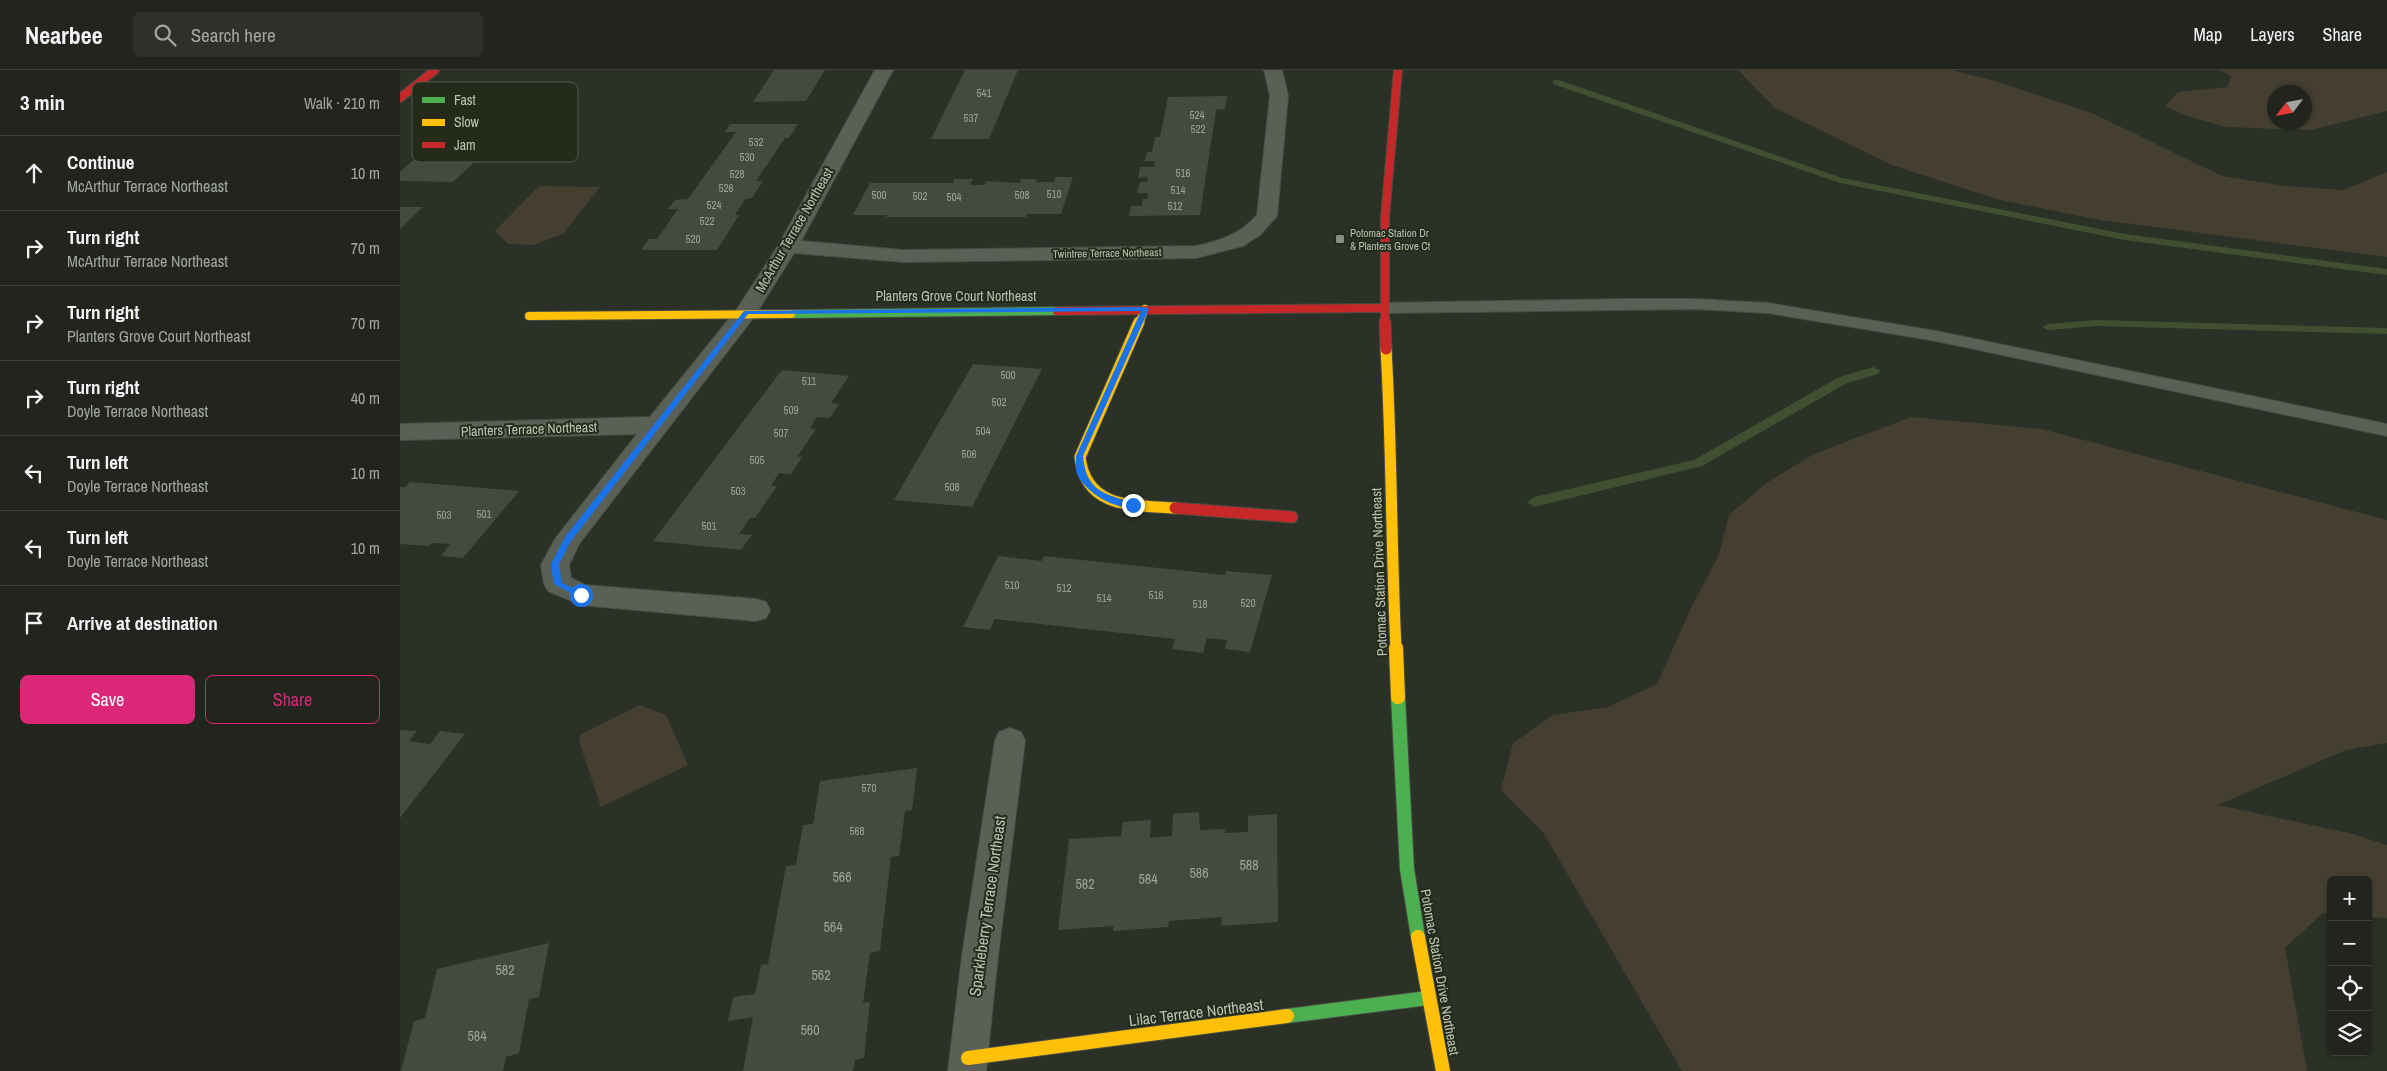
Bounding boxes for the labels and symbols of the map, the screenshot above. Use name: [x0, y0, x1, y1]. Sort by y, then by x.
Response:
legend: [412, 82, 578, 162]
north arrow: [2267, 85, 2312, 130]
house number: 541: [976, 86, 992, 100]
text: Fast: [454, 91, 476, 109]
house number: 524: [1189, 108, 1205, 122]
house number: 537: [963, 111, 979, 125]
text: Slow: [454, 113, 480, 131]
house number: 522: [1190, 122, 1206, 136]
house number: 532: [748, 135, 764, 149]
text: Jam: [454, 136, 476, 154]
house number: 530: [739, 150, 755, 164]
street label: McArthur Terrace Northeast: [751, 165, 837, 295]
house number: 516: [1175, 166, 1191, 180]
house number: 528: [729, 167, 745, 181]
house number: 526: [718, 181, 734, 195]
house number: 514: [1170, 183, 1186, 197]
house number: 510: [1046, 187, 1062, 201]
house number: 500: [871, 188, 887, 202]
house number: 508: [1014, 188, 1030, 202]
house number: 502: [912, 189, 928, 203]
house number: 504: [946, 190, 962, 204]
house number: 524: [706, 198, 722, 212]
house number: 512: [1167, 199, 1183, 213]
house number: 522: [699, 214, 715, 228]
place label: Potomac Station Dr & Planters Grove Ct: [1350, 226, 1431, 253]
house number: 520: [685, 232, 701, 246]
marker: Potomac Station Dr & Planters Grove Ct: [1334, 233, 1346, 245]
street label: Twintree Terrace Northeast: [1053, 245, 1162, 261]
street label: Planters Grove Court Northeast: [876, 287, 1036, 305]
house number: 500: [1000, 368, 1016, 382]
house number: 511: [802, 374, 816, 388]
house number: 502: [991, 395, 1007, 409]
house number: 509: [783, 403, 799, 417]
street label: Planters Terrace Northeast: [461, 418, 597, 440]
house number: 504: [975, 424, 991, 438]
house number: 507: [773, 426, 789, 440]
house number: 506: [961, 447, 977, 461]
house number: 505: [749, 453, 765, 467]
house number: 508: [944, 480, 960, 494]
house number: 503: [730, 484, 746, 498]
street label: Potomac Station Drive Northeast: [1367, 488, 1391, 656]
route end: [1122, 494, 1145, 517]
house number: 501: [476, 507, 492, 521]
house number: 503: [436, 508, 452, 522]
house number: 501: [701, 519, 717, 533]
house number: 510: [1004, 578, 1020, 592]
house number: 512: [1056, 581, 1072, 595]
route start: [570, 584, 593, 607]
house number: 516: [1148, 588, 1164, 602]
house number: 514: [1096, 591, 1112, 605]
house number: 520: [1240, 596, 1256, 610]
house number: 518: [1192, 597, 1208, 611]
house number: 570: [861, 781, 877, 795]
street label: Sparkleberry Terrace Northeast: [963, 814, 1011, 998]
house number: 568: [849, 824, 865, 838]
house number: 588: [1239, 856, 1259, 874]
house number: 586: [1189, 864, 1209, 882]
house number: 566: [832, 868, 852, 886]
house number: 584: [1138, 870, 1158, 888]
house number: 582: [1075, 875, 1095, 893]
street label: Potomac Station Drive Northeast: [1417, 887, 1463, 1057]
house number: 564: [823, 918, 843, 936]
house number: 582: [495, 961, 515, 979]
house number: 562: [811, 966, 831, 984]
street label: Lilac Terrace Northeast: [1127, 993, 1265, 1031]
house number: 560: [800, 1021, 820, 1039]
house number: 584: [467, 1027, 487, 1045]

